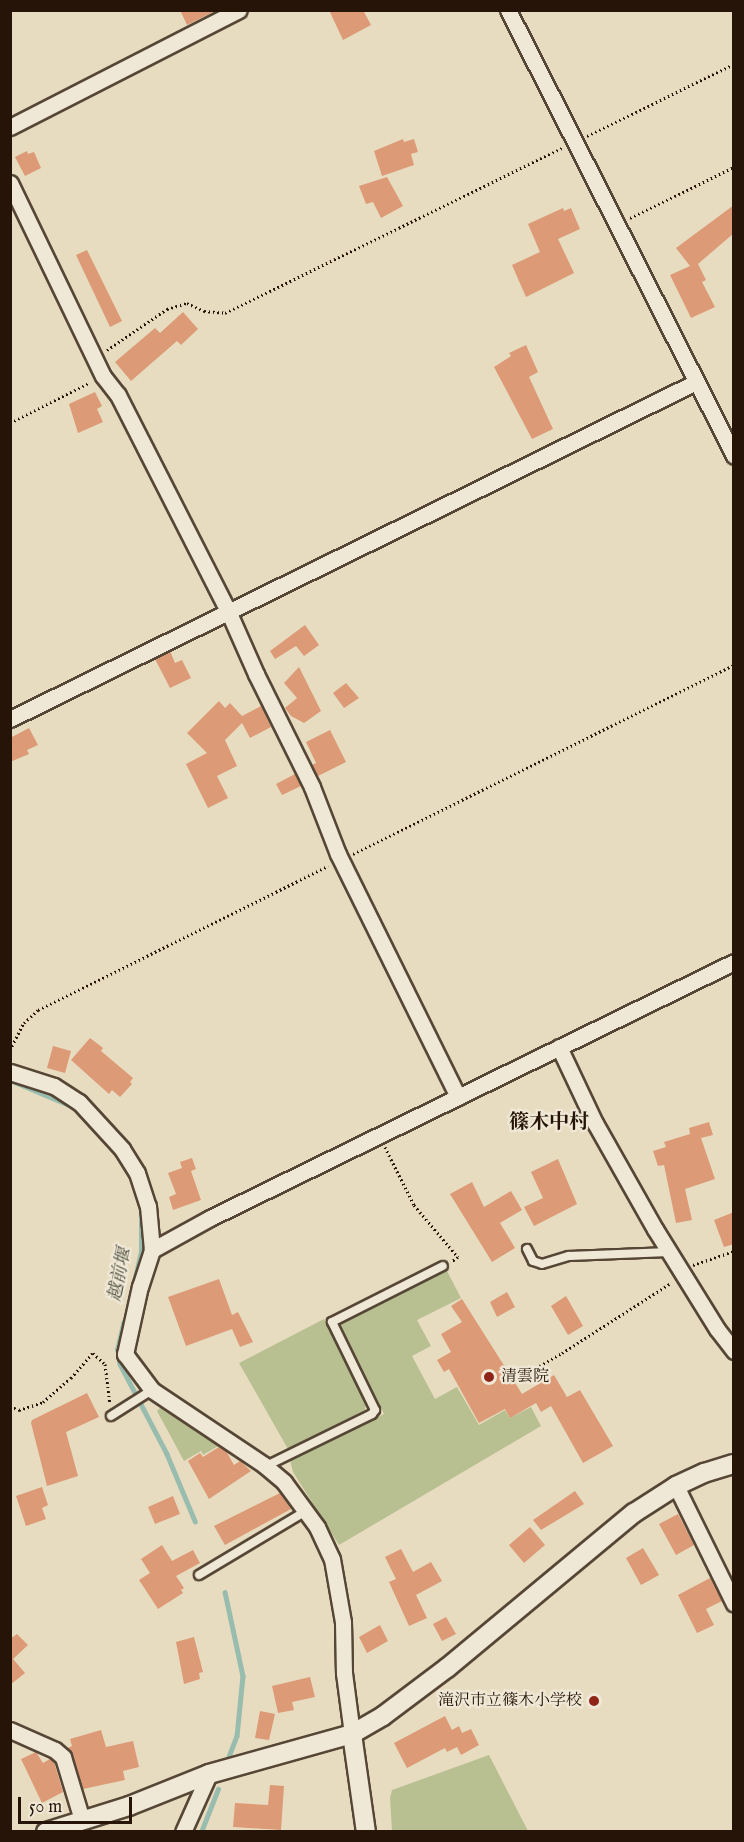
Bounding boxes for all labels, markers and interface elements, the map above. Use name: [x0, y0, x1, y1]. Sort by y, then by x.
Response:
district label: 篠木中村: [509, 1110, 589, 1134]
water label: 越前堰: [105, 1246, 137, 1304]
place label: 清雲院: [501, 1367, 549, 1387]
marker: 清雲院: [482, 1370, 496, 1384]
place label: 滝沢市立篠木小学校: [438, 1691, 582, 1711]
marker: 滝沢市立篠木小学校: [587, 1694, 601, 1708]
scale bar: [21, 1785, 135, 1823]
text: 50 m: [29, 1796, 62, 1819]

